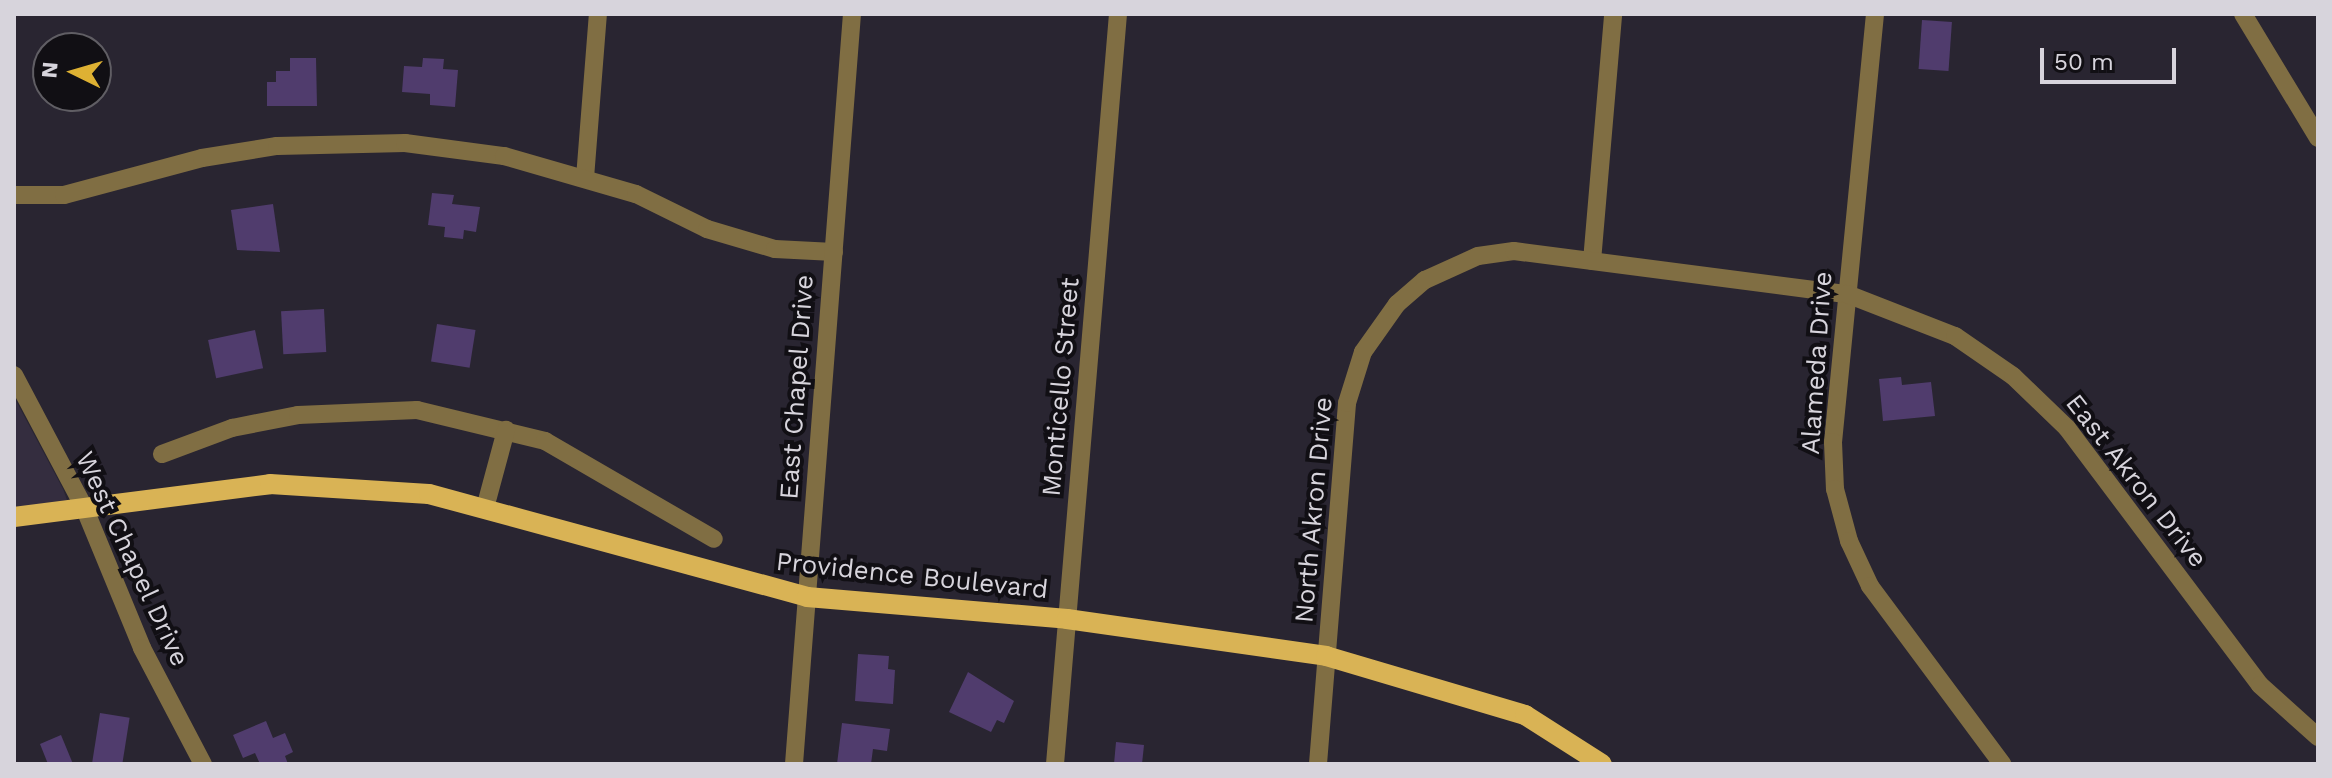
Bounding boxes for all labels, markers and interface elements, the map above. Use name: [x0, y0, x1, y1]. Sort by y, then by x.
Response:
north arrow: [32, 32, 112, 112]
scale bar: [2044, 32, 2180, 82]
text: 50 m: [2054, 48, 2114, 76]
text: N: [36, 61, 63, 79]
street label: Alameda Drive: [1795, 270, 1839, 456]
street label: East Chapel Drive: [774, 273, 820, 501]
street label: Monticello Street: [1036, 276, 1086, 498]
street label: East Akron Drive: [2058, 388, 2214, 574]
street label: North Akron Drive: [1289, 395, 1339, 625]
street label: West Chapel Drive: [68, 446, 196, 672]
street label: Providence Boulevard: [774, 546, 1050, 606]

